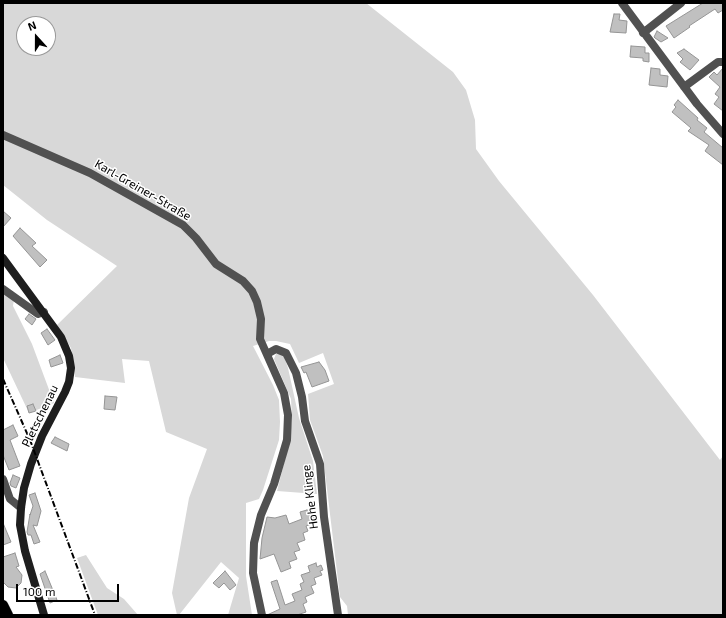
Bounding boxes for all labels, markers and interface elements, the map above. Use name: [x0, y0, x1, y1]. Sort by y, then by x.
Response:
north arrow: [16, 16, 56, 56]
text: N: [26, 18, 38, 33]
street label: Karl-Greiner-Straße: [92, 157, 194, 223]
street label: Pletschenau: [19, 383, 61, 449]
street label: Hohe Klinge: [299, 464, 321, 530]
scale bar: [18, 576, 121, 602]
text: 100 m: [23, 584, 55, 598]

